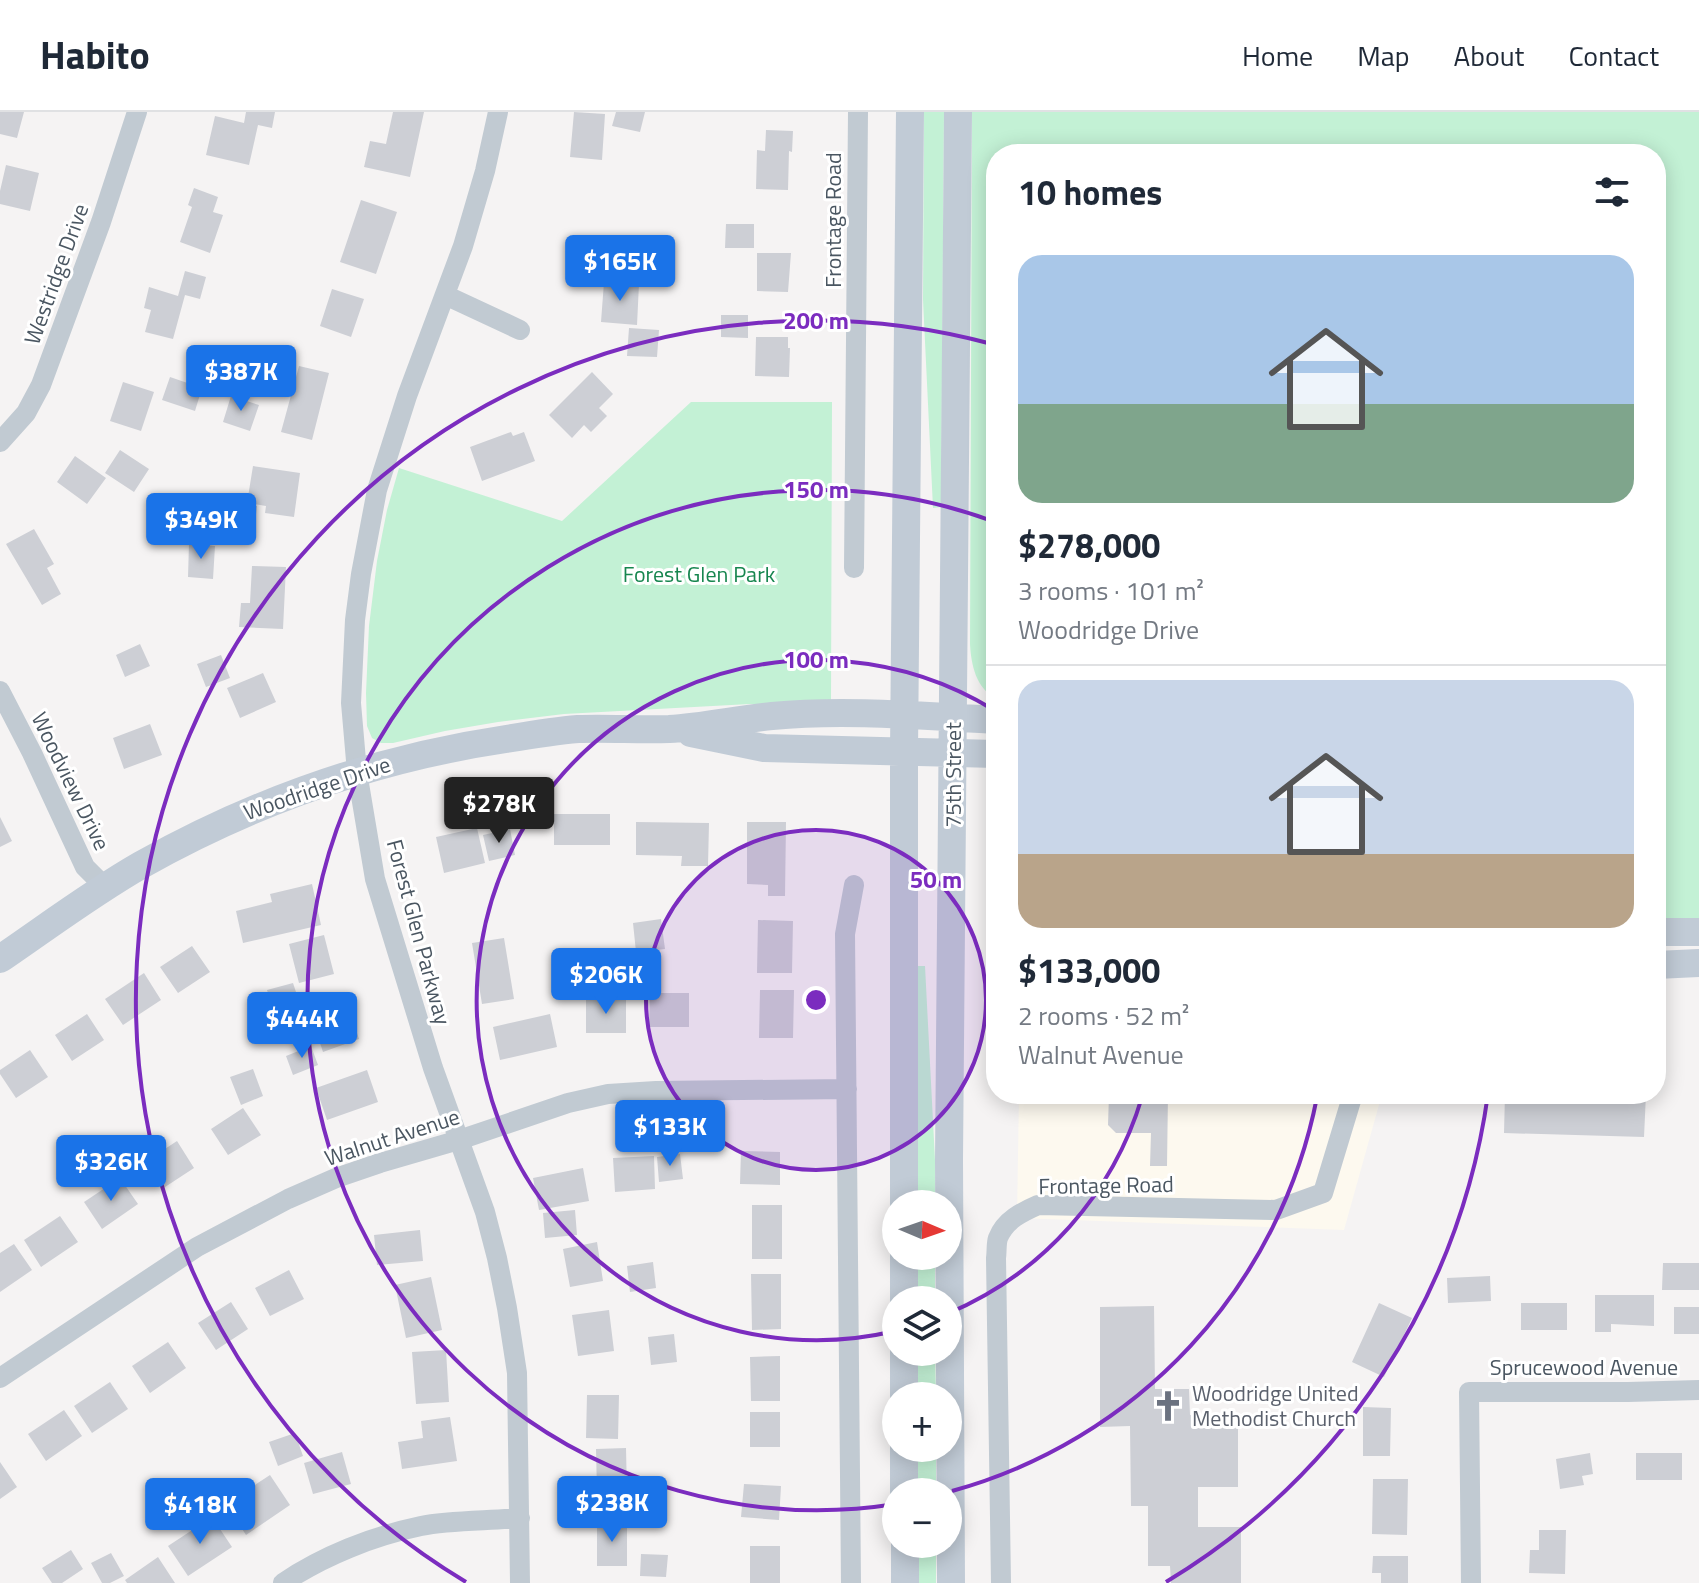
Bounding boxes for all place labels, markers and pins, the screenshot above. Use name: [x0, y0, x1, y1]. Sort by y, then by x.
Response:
pin: $165K: [564, 235, 676, 303]
pin: $387K: [185, 345, 297, 413]
pin: $349K: [145, 493, 257, 561]
pin: $278K: [443, 777, 555, 845]
pin: $206K: [550, 948, 662, 1016]
centre of rings: [802, 986, 830, 1014]
pin: $444K: [246, 992, 358, 1060]
pin: $133K: [614, 1100, 726, 1168]
pin: $326K: [55, 1135, 167, 1203]
place label: Woodridge United Methodist Church: [1192, 1376, 1359, 1435]
church icon: Woodridge United Methodist Church: [1151, 1389, 1185, 1423]
pin: $238K: [556, 1476, 668, 1544]
pin: $418K: [144, 1478, 256, 1546]

